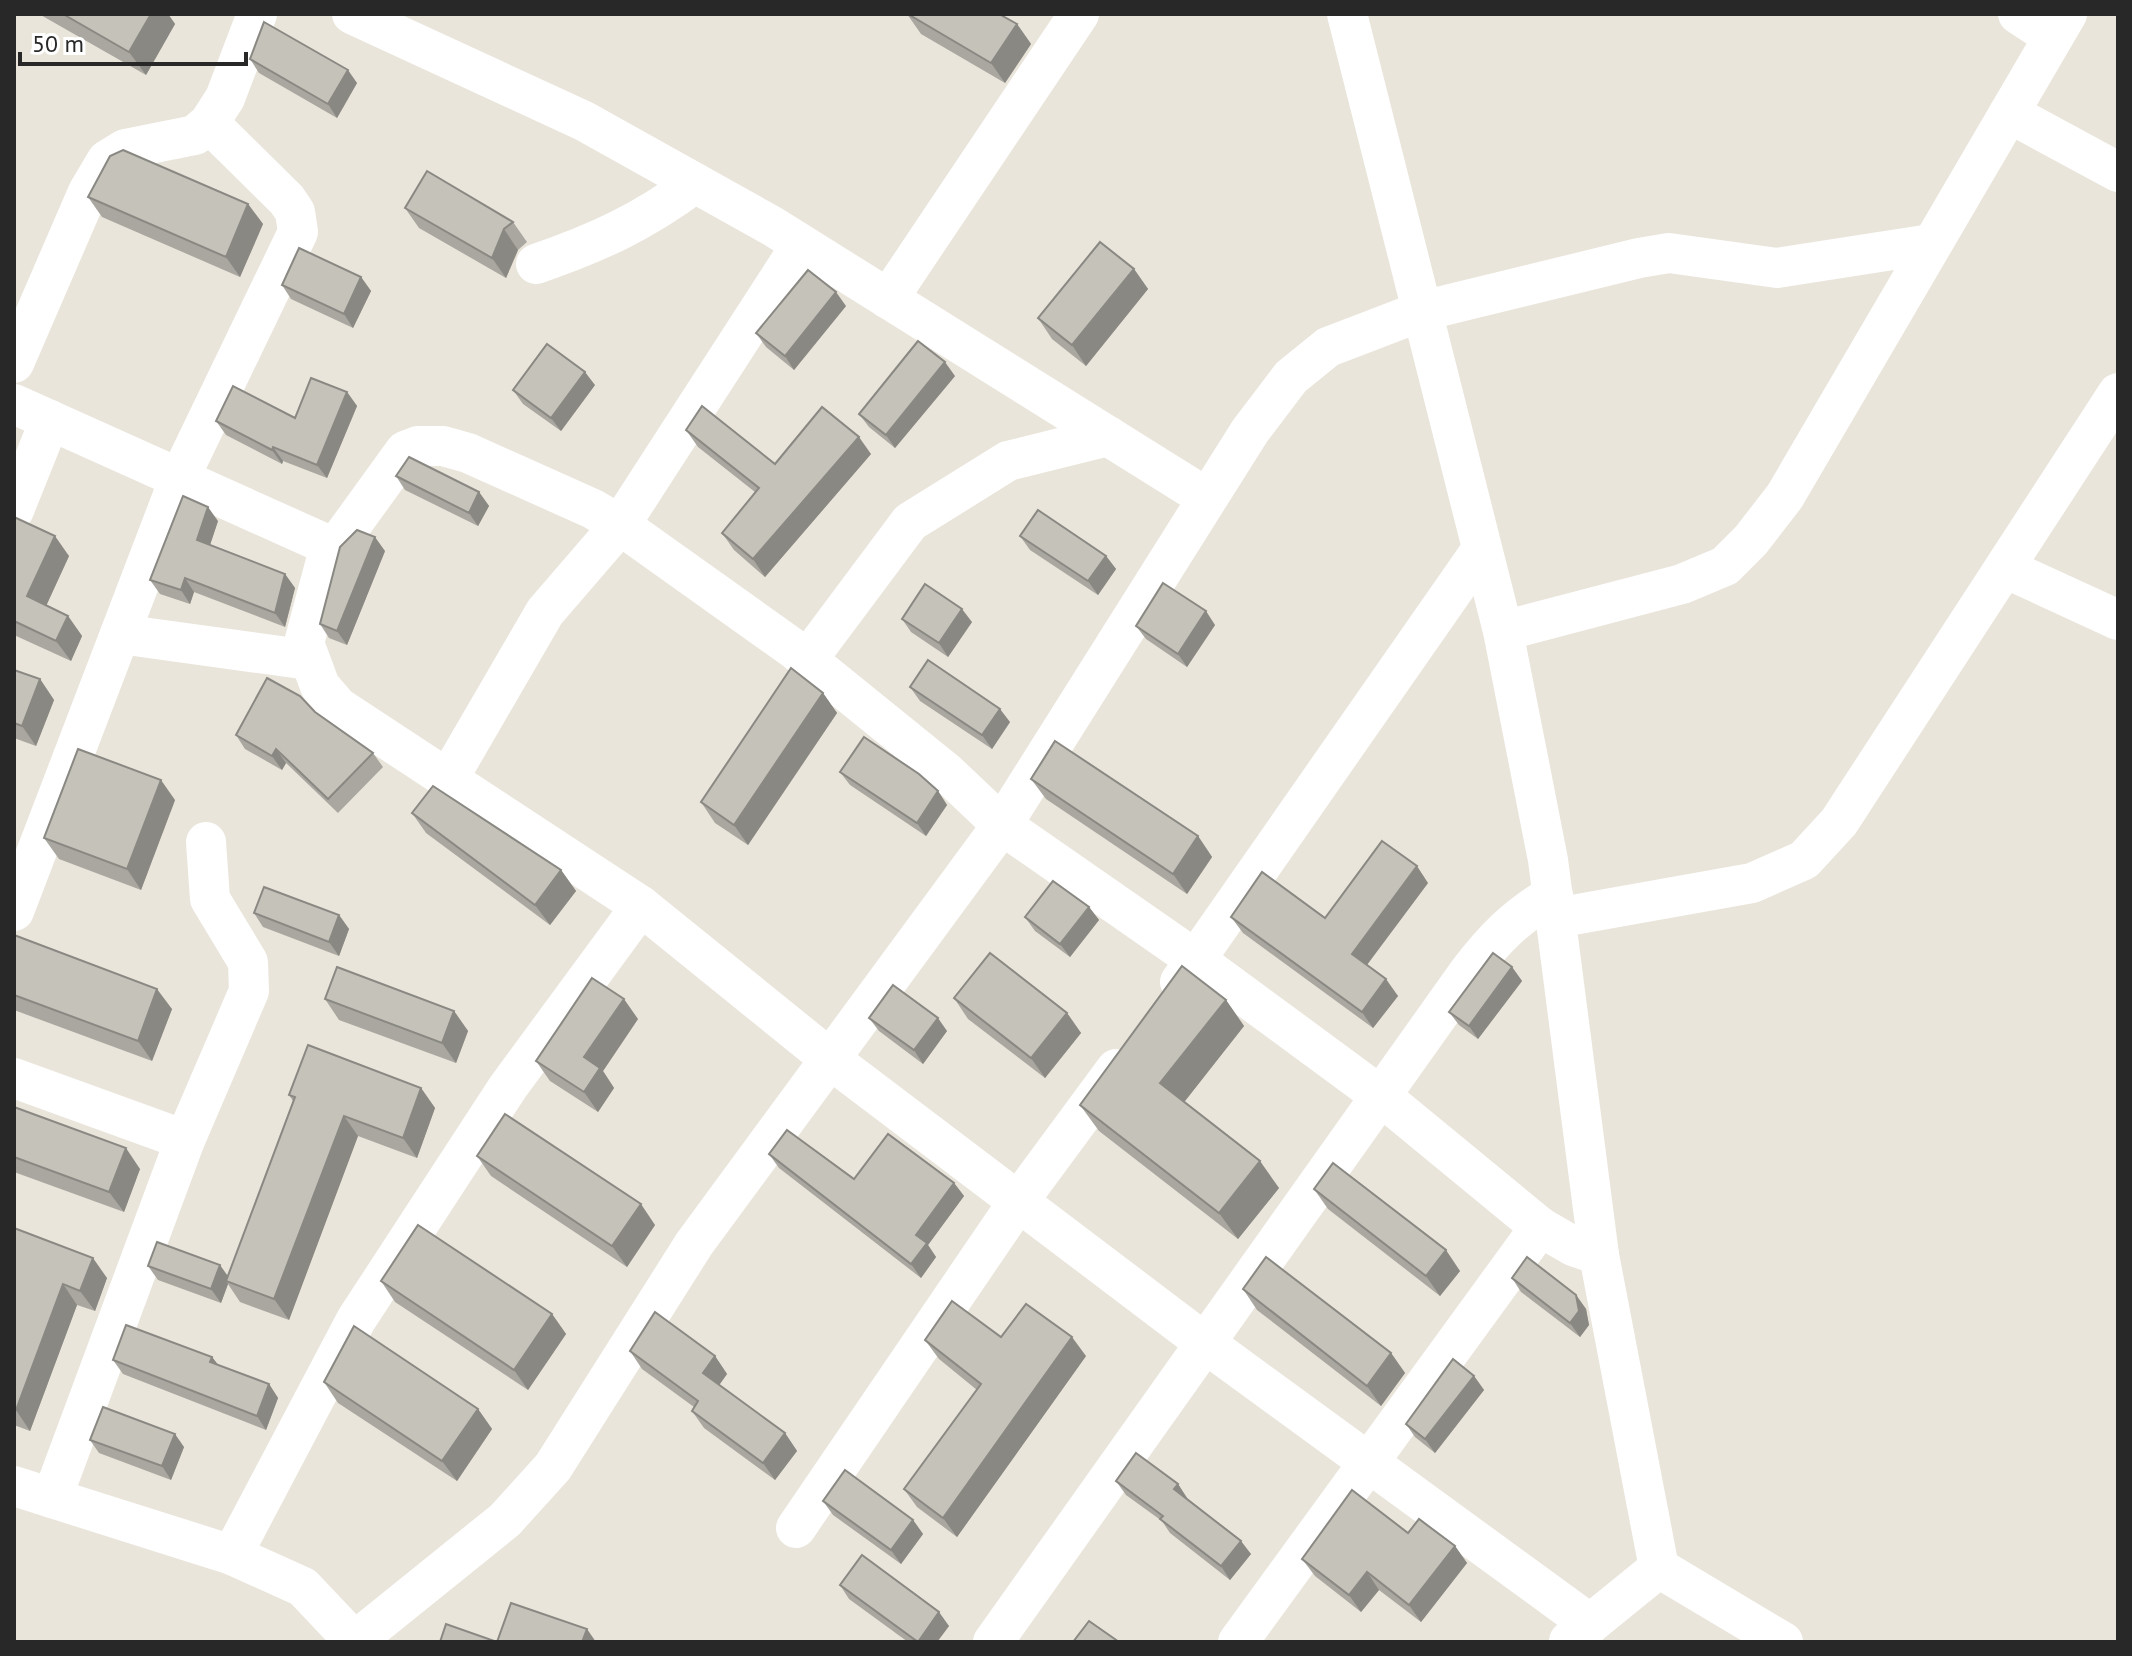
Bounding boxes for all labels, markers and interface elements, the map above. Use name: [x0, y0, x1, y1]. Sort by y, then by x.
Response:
scale bar: [20, 16, 246, 66]
text: 50 m: [32, 28, 84, 59]

